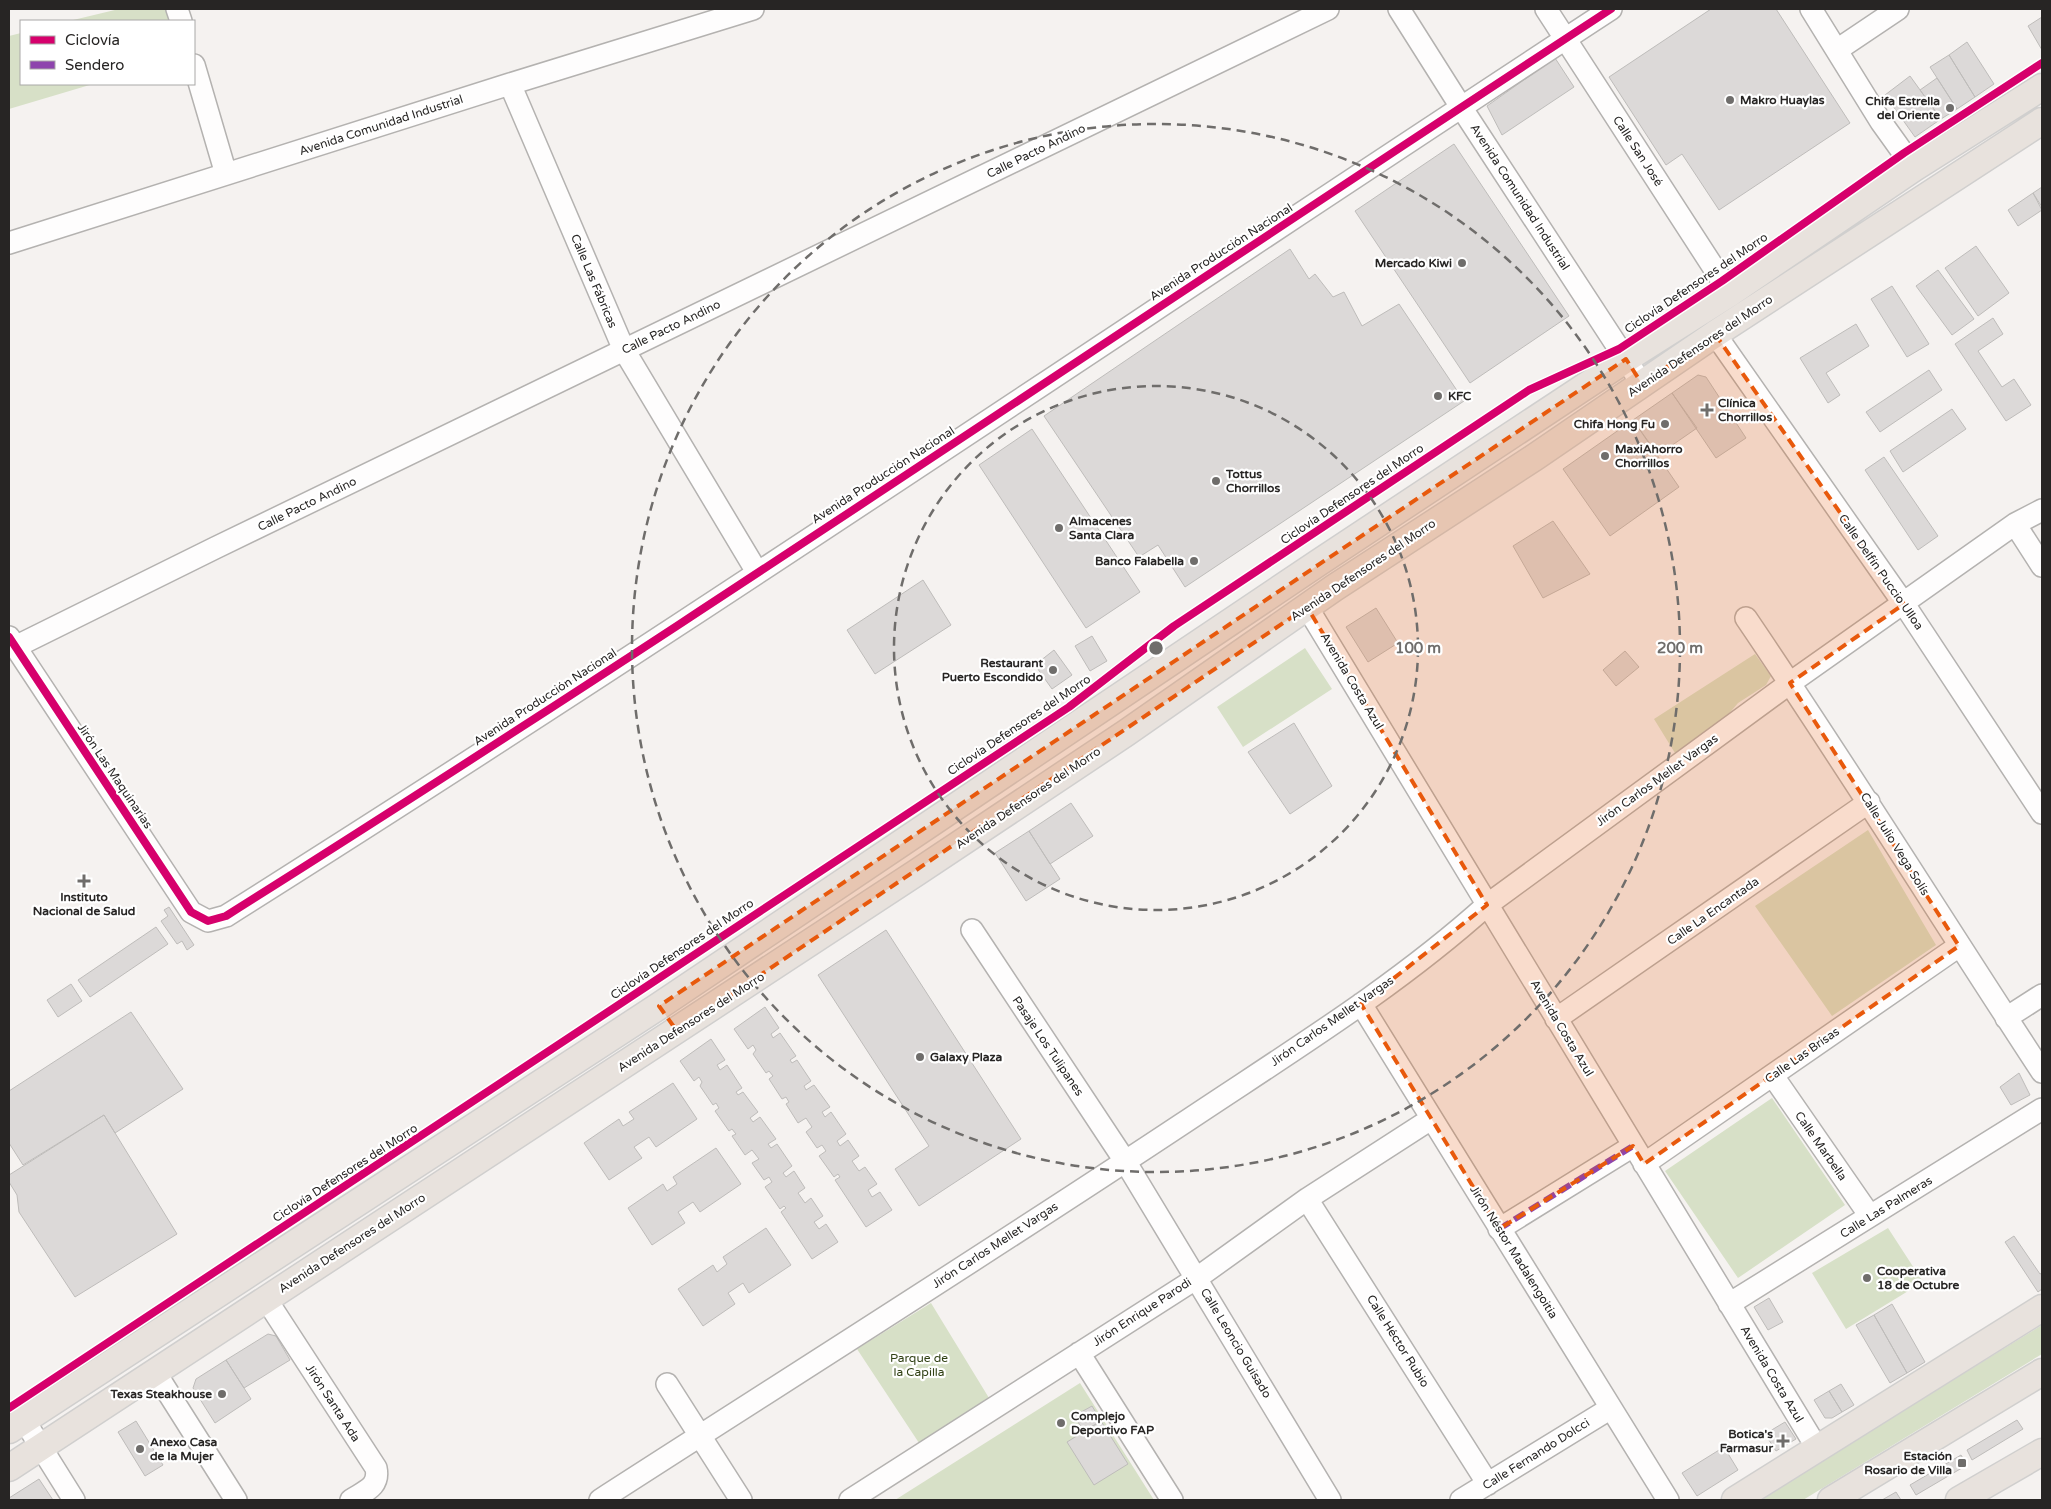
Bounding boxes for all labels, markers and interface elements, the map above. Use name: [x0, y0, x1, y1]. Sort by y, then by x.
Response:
legend: [20, 20, 195, 85]
text: Ciclovía: [65, 31, 120, 49]
text: Sendero: [65, 56, 124, 74]
street label: Avenida Comunidad Industrial: [297, 92, 465, 158]
place label: Makro Huaylas: [1740, 93, 1825, 108]
marker: Makro Huaylas: [1724, 94, 1736, 106]
place label: Chifa Estrella del Oriente: [1865, 94, 1940, 122]
marker: Chifa Estrella del Oriente: [1944, 102, 1956, 114]
street label: Calle San José: [1610, 113, 1666, 189]
street label: Calle Pacto Andino: [984, 121, 1088, 181]
street label: Avenida Comunidad Industrial: [1467, 121, 1573, 273]
street label: Avenida Producción Nacional: [1147, 201, 1295, 303]
street label: Ciclovía Defensores del Morro: [1622, 230, 1770, 336]
street label: Calle Las Fábricas: [568, 232, 620, 330]
place label: Mercado Kiwi: [1375, 256, 1452, 270]
marker: Mercado Kiwi: [1456, 257, 1468, 269]
street label: Avenida Defensores del Morro: [1625, 292, 1775, 400]
street label: Calle Pacto Andino: [619, 297, 723, 357]
place label: KFC: [1448, 389, 1472, 403]
marker: KFC: [1432, 390, 1444, 402]
place label: Clínica Chorrillos: [1718, 396, 1772, 424]
marker: Clínica Chorrillos: [1700, 403, 1714, 417]
place label: Chifa Hong Fu: [1574, 417, 1655, 432]
marker: Chifa Hong Fu: [1659, 418, 1671, 430]
street label: Avenida Producción Nacional: [809, 424, 957, 526]
street label: Ciclovía Defensores del Morro: [1278, 441, 1426, 547]
place label: MaxiAhorro Chorrillos: [1615, 442, 1683, 470]
marker: MaxiAhorro Chorrillos: [1599, 450, 1611, 462]
place label: Tottus Chorrillos: [1225, 467, 1280, 495]
street label: Calle Pacto Andino: [255, 474, 359, 534]
marker: Tottus Chorrillos: [1210, 475, 1222, 487]
street label: Calle Delfín Puccio Ulloa: [1836, 511, 1926, 633]
place label: Almacenes Santa Clara: [1069, 514, 1134, 542]
street label: Avenida Defensores del Morro: [1288, 516, 1438, 624]
marker: Almacenes Santa Clara: [1053, 522, 1065, 534]
place label: Banco Falabella: [1095, 554, 1184, 568]
marker: Banco Falabella: [1188, 555, 1200, 567]
street label: Avenida Costa Azul: [1318, 630, 1386, 732]
centre of rings: [1147, 639, 1165, 657]
text: 100 m: [1395, 639, 1441, 657]
text: 200 m: [1657, 639, 1703, 657]
street label: Avenida Producción Nacional: [471, 646, 619, 748]
place label: Restaurant Puerto Escondido: [942, 656, 1043, 684]
marker: Restaurant Puerto Escondido: [1047, 664, 1059, 676]
street label: Ciclovía Defensores del Morro: [945, 672, 1093, 778]
street label: Jirón Las Maquinarias: [75, 721, 155, 831]
street label: Jirón Carlos Mellet Vargas: [1593, 731, 1721, 829]
street label: Avenida Defensores del Morro: [953, 744, 1103, 852]
street label: Calle Julio Vega Solís: [1858, 790, 1932, 898]
marker: Instituto Nacional de Salud: [77, 874, 91, 888]
street label: Calle La Encantada: [1665, 874, 1761, 948]
place label: Instituto Nacional de Salud: [33, 890, 135, 918]
street label: Ciclovía Defensores del Morro: [608, 896, 756, 1002]
street label: Avenida Defensores del Morro: [615, 969, 767, 1075]
street label: Jirón Carlos Mellet Vargas: [1268, 973, 1396, 1069]
street label: Avenida Costa Azul: [1528, 977, 1596, 1079]
street label: Pasaje Los Tulipanes: [1009, 994, 1087, 1099]
street label: Calle Las Brisas: [1762, 1024, 1842, 1086]
place label: Galaxy Plaza: [930, 1050, 1003, 1065]
marker: Galaxy Plaza: [914, 1051, 926, 1063]
street label: Calle Marbella: [1792, 1109, 1850, 1183]
street label: Ciclovía Defensores del Morro: [270, 1121, 420, 1225]
street label: Calle Las Palmeras: [1837, 1173, 1935, 1241]
street label: Jirón Néstor Madalengoitia: [1467, 1183, 1561, 1321]
street label: Avenida Defensores del Morro: [276, 1190, 428, 1296]
street label: Jirón Carlos Mellet Vargas: [929, 1199, 1061, 1291]
place label: Cooperativa 18 de Octubre: [1877, 1264, 1959, 1292]
marker: Cooperativa 18 de Octubre: [1861, 1272, 1873, 1284]
street label: Jirón Enrique Parodi: [1090, 1275, 1194, 1349]
street label: Calle Leoncio Guisado: [1198, 1285, 1274, 1401]
street label: Calle Héctor Rubio: [1364, 1292, 1432, 1390]
street label: Avenida Costa Azul: [1738, 1323, 1806, 1425]
park label: Parque de la Capilla: [890, 1351, 948, 1379]
street label: Jirón Santa Ada: [303, 1362, 363, 1444]
place label: Texas Steakhouse: [109, 1387, 212, 1401]
marker: Texas Steakhouse: [216, 1388, 228, 1400]
place label: Complejo Deportivo FAP: [1071, 1409, 1154, 1438]
street label: Calle Fernando Dolcci: [1480, 1415, 1592, 1493]
marker: Complejo Deportivo FAP: [1055, 1417, 1067, 1429]
place label: Botica's Farmasur: [1720, 1427, 1773, 1455]
place label: Anexo Casa de la Mujer: [150, 1435, 218, 1464]
marker: Botica's Farmasur: [1777, 1435, 1789, 1447]
marker: Anexo Casa de la Mujer: [134, 1443, 146, 1455]
place label: Estación Rosario de Villa: [1864, 1449, 1952, 1477]
marker: Estación Rosario de Villa: [1956, 1457, 1968, 1469]

